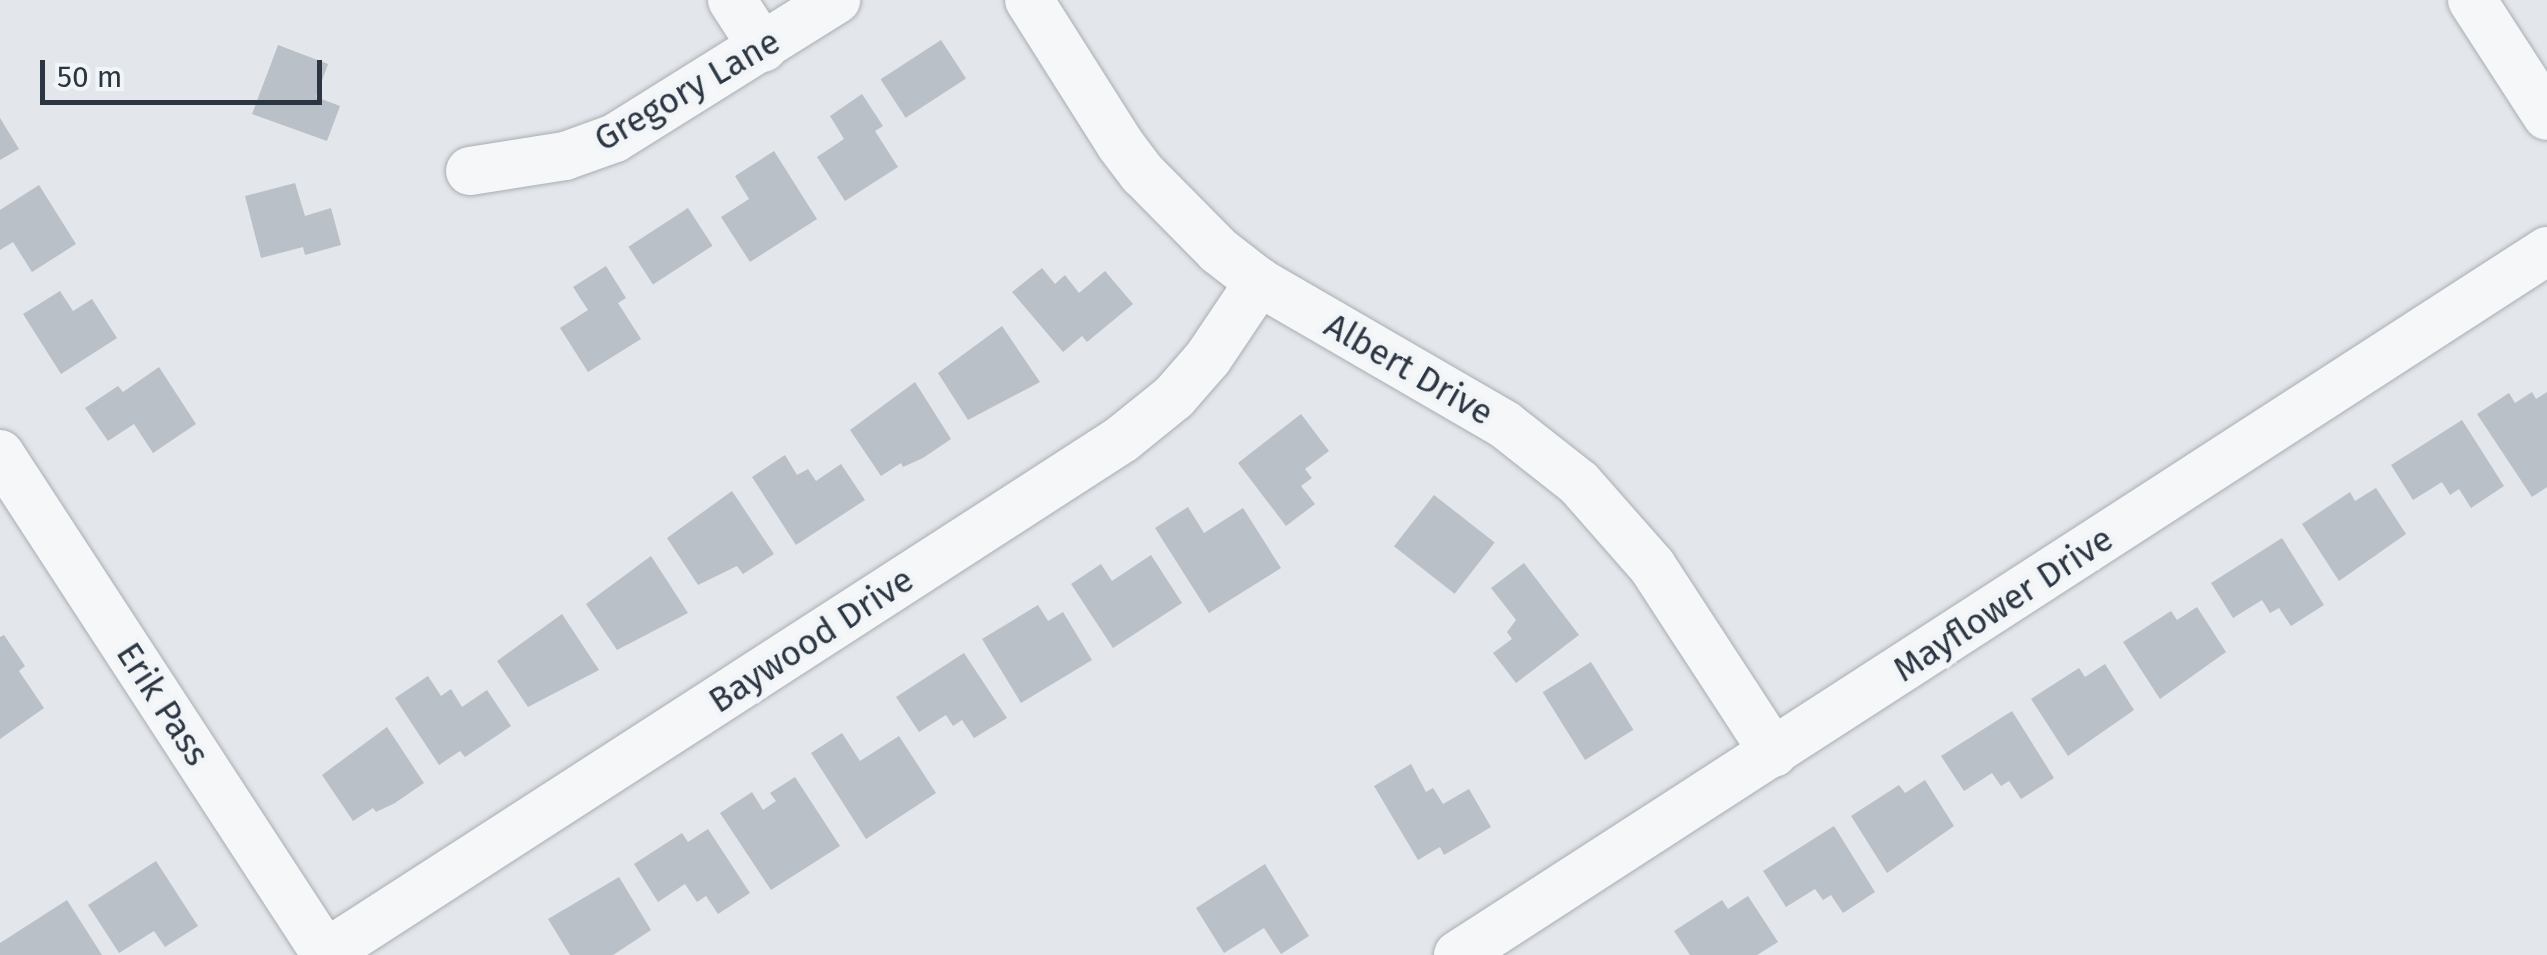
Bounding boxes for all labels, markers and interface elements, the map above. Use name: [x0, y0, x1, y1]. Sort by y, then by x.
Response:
street label: Gregory Lane: [587, 20, 787, 160]
scale bar: [45, 40, 328, 102]
text: 50 m: [57, 59, 122, 95]
street label: Albert Drive: [1317, 304, 1501, 434]
street label: Mayflower Drive: [1885, 517, 2121, 691]
street label: Baywood Drive: [701, 558, 921, 722]
street label: Erik Pass: [108, 635, 218, 773]

